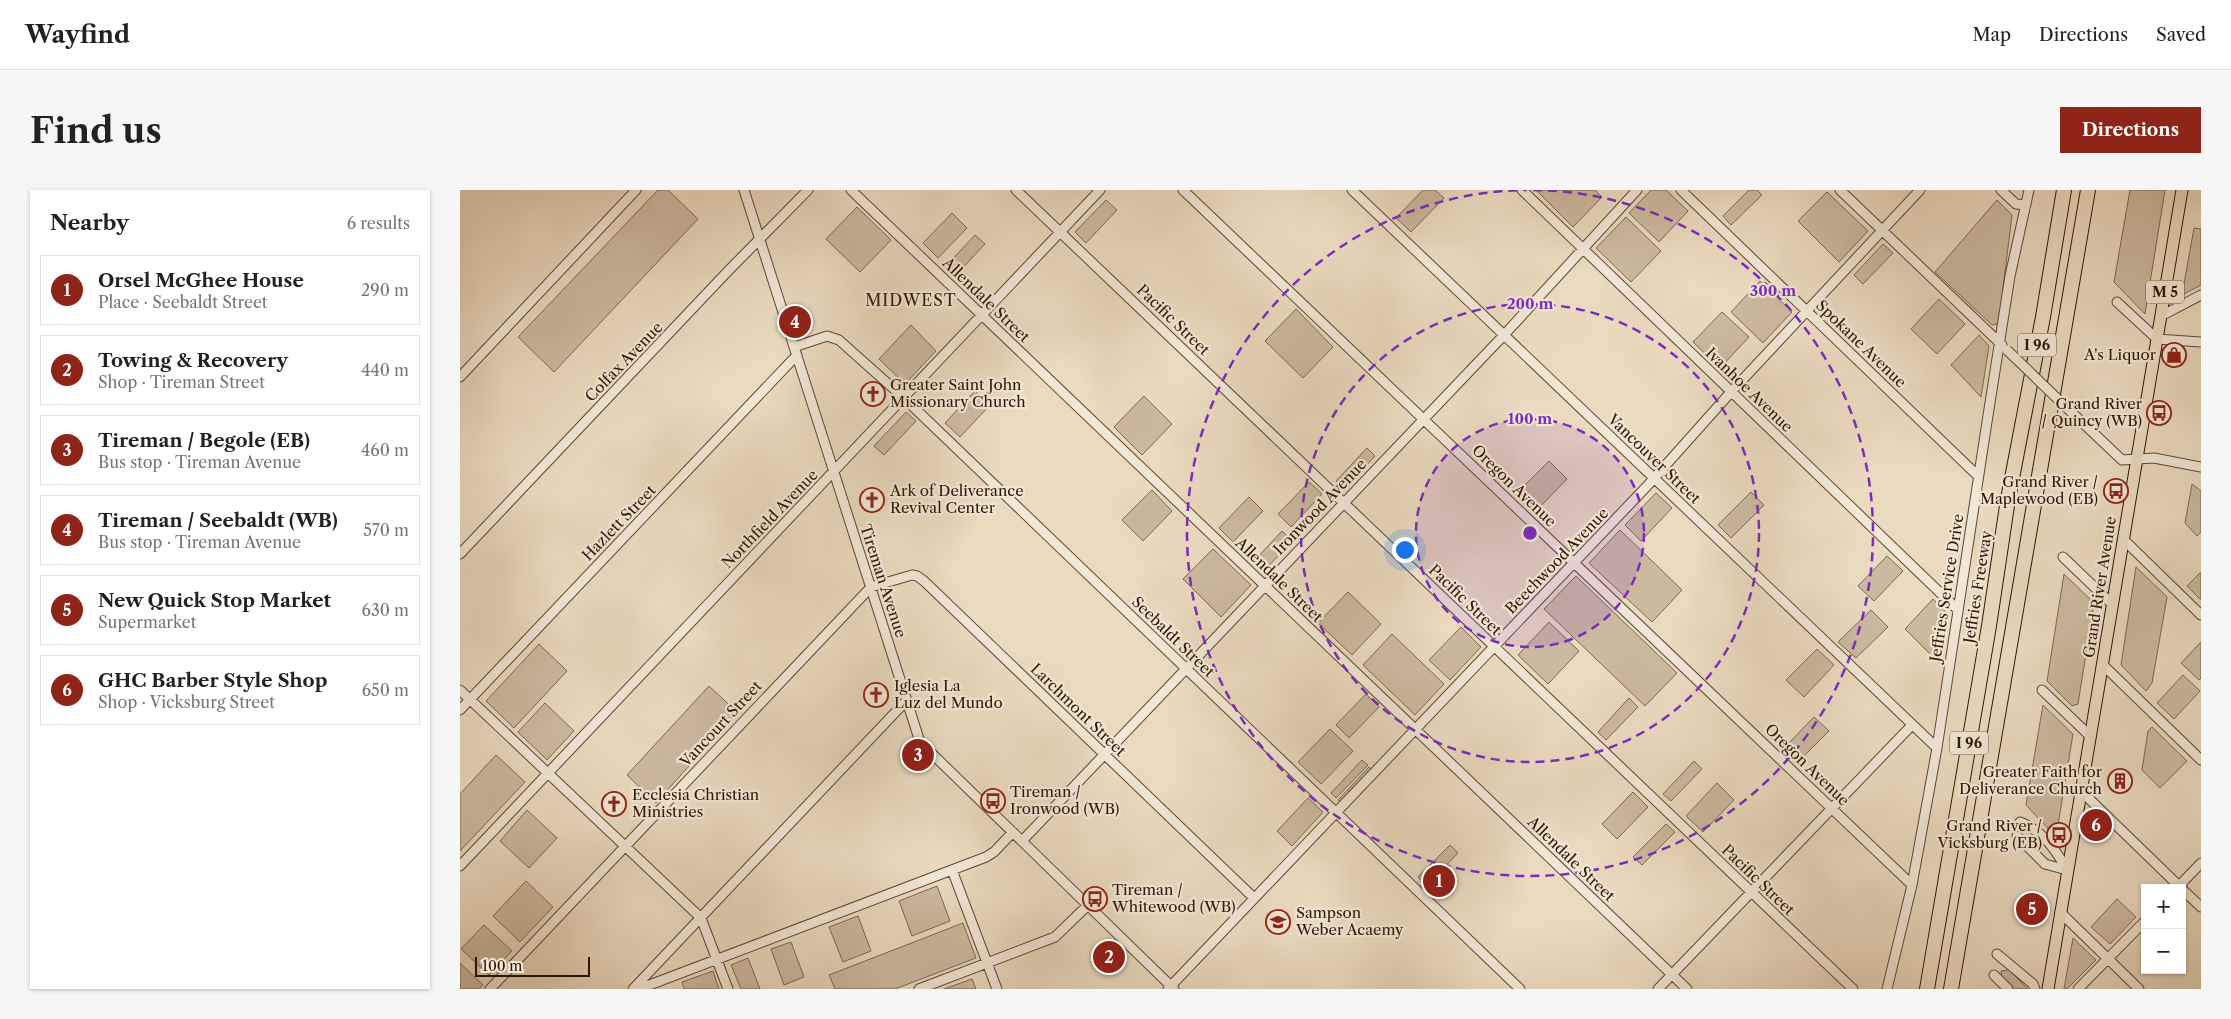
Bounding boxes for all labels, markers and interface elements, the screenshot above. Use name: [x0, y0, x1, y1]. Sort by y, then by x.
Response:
text: Wayfind: [25, 20, 130, 49]
text: Map: [1972, 24, 2011, 46]
text: Directions: [2039, 24, 2128, 46]
text: Saved: [2156, 24, 2206, 46]
button: Directions: [2060, 107, 2201, 153]
text: Find us: [30, 109, 162, 152]
text: Nearby: [50, 210, 129, 235]
text: 6 results: [347, 213, 410, 233]
street label: Allendale Street: [938, 252, 1035, 347]
text: Orsel McGhee House: [98, 269, 304, 292]
text: 1: [63, 280, 71, 300]
text: 290 m: [361, 280, 409, 300]
street label: Pacific Street: [1133, 280, 1214, 360]
road number: M 5: [2146, 280, 2184, 304]
text: 300 m: [1750, 281, 1796, 300]
district label: MIDWEST: [865, 290, 957, 310]
text: Place · Seebaldt Street: [98, 292, 268, 312]
text: 200 m: [1507, 294, 1553, 313]
street label: Spokane Avenue: [1812, 296, 1910, 392]
pin: 4: [779, 303, 811, 341]
street label: Colfax Avenue: [581, 318, 667, 406]
road number: I 96: [2018, 334, 2056, 356]
shop icon: A's Liquor: [2161, 342, 2187, 368]
street label: Ivanhoe Avenue: [1702, 343, 1797, 436]
place label: A's Liquor: [2083, 345, 2157, 364]
text: Towing & Recovery: [98, 349, 288, 372]
text: 2: [62, 360, 72, 380]
text: 440 m: [361, 360, 409, 380]
text: Shop · Tireman Street: [98, 372, 265, 392]
place label: Greater Saint John Missionary Church: [890, 375, 1026, 411]
church icon: Greater Saint John Missionary Church: [860, 381, 886, 407]
place label: Grand River / Quincy (WB): [2042, 394, 2143, 430]
bus stop icon: Grand River / Quincy (WB): [2146, 400, 2172, 426]
text: 100 m: [1508, 409, 1552, 428]
street label: Vancouver Street: [1603, 409, 1705, 508]
text: Tireman / Begole (EB): [98, 429, 310, 452]
text: 3: [62, 440, 72, 460]
text: 460 m: [361, 440, 409, 460]
street label: Oregon Avenue: [1468, 441, 1561, 531]
text: Bus stop · Tireman Avenue: [98, 452, 301, 472]
street label: Ironwood Avenue: [1269, 455, 1370, 559]
street label: Northfield Avenue: [718, 465, 822, 572]
place label: Grand River / Maplewood (EB): [1980, 472, 2098, 508]
bus stop icon: Grand River / Maplewood (EB): [2103, 478, 2129, 504]
street label: Hazlett Street: [578, 480, 660, 565]
place label: Ark of Deliverance Revival Center: [889, 481, 1024, 517]
church icon: Ark of Deliverance Revival Center: [859, 487, 885, 513]
street label: Beechwood Avenue: [1501, 504, 1612, 618]
text: Tireman / Seebaldt (WB): [98, 509, 338, 532]
street label: Jeffries Service Drive: [1925, 513, 1968, 665]
street label: Grand River Avenue: [2079, 515, 2120, 659]
text: 4: [62, 520, 72, 540]
text: 570 m: [363, 520, 409, 540]
street label: Tireman Avenue: [856, 522, 911, 640]
centre of rings: [1521, 524, 1539, 542]
street label: Jeffries Freeway: [1959, 529, 1996, 647]
text: Bus stop · Tireman Avenue: [98, 532, 301, 552]
street label: Allendale Street: [1231, 532, 1328, 627]
your location: [1392, 537, 1418, 563]
street label: Pacific Street: [1425, 560, 1506, 640]
text: New Quick Stop Market: [98, 589, 331, 612]
street label: Seebaldt Street: [1128, 592, 1219, 682]
text: 5: [63, 600, 71, 620]
text: 630 m: [362, 600, 409, 620]
text: Supermarket: [98, 612, 196, 632]
street label: Larchmont Street: [1027, 659, 1131, 761]
text: GHC Barber Style Shop: [98, 669, 327, 692]
street label: Vancourt Street: [675, 676, 766, 772]
place label: Iglesia La Luz del Mundo: [894, 676, 1003, 712]
text: 6: [62, 680, 72, 700]
text: 650 m: [362, 680, 409, 700]
church icon: Iglesia La Luz del Mundo: [863, 682, 889, 708]
text: Shop · Vicksburg Street: [98, 692, 275, 712]
street label: Oregon Avenue: [1761, 720, 1854, 810]
road number: I 96: [1950, 732, 1988, 754]
pin: 3: [902, 736, 934, 774]
place label: Greater Faith for Deliverance Church: [1959, 762, 2103, 798]
building icon: Greater Faith for Deliverance Church: [2107, 768, 2133, 794]
place label: Tireman / Ironwood (WB): [1010, 782, 1119, 818]
place label: Ecclesia Christian Ministries: [632, 785, 760, 821]
bus stop icon: Tireman / Ironwood (WB): [980, 788, 1006, 814]
church icon: Ecclesia Christian Ministries: [601, 791, 627, 817]
pin: 6: [2080, 806, 2112, 844]
street label: Allendale Street: [1523, 811, 1620, 906]
place label: Grand River / Vicksburg (EB): [1936, 816, 2042, 852]
bus stop icon: Grand River / Vicksburg (EB): [2046, 822, 2072, 848]
street label: Pacific Street: [1718, 840, 1799, 920]
pin: 1: [1423, 862, 1455, 900]
place label: Tireman / Whitewood (WB): [1111, 880, 1236, 916]
map controls: [2141, 884, 2186, 974]
button: +: [2141, 884, 2186, 929]
bus stop icon: Tireman / Whitewood (WB): [1082, 886, 1108, 912]
pin: 5: [2016, 890, 2048, 928]
place label: Sampson Weber Acaemy: [1295, 903, 1404, 939]
school or university icon: Sampson Weber Acaemy: [1265, 909, 1291, 935]
button: −: [2141, 929, 2186, 974]
pin: 2: [1093, 938, 1125, 976]
scale bar: [475, 954, 590, 977]
text: 100 m: [482, 957, 522, 975]

